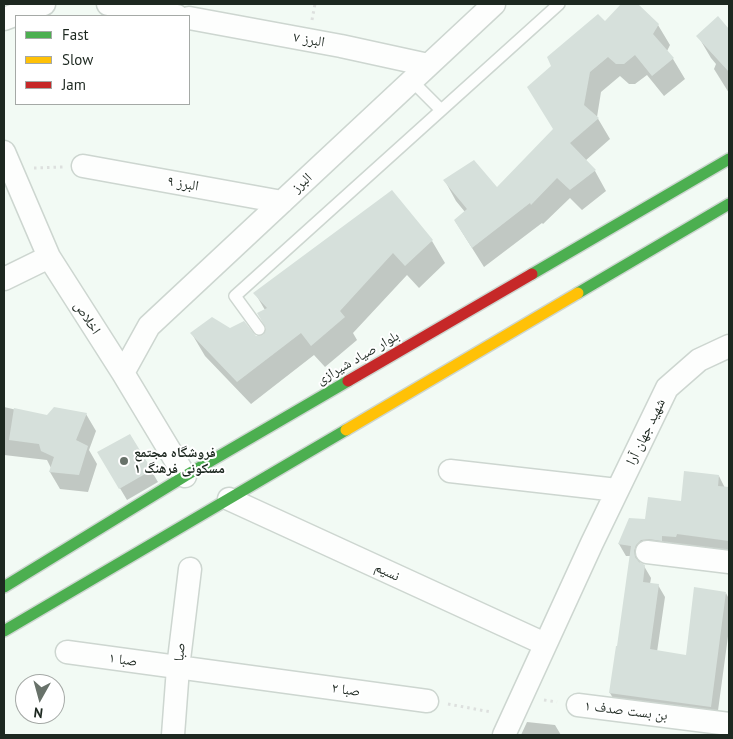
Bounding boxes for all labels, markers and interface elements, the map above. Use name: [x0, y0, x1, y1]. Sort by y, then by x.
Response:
legend: [15, 15, 190, 105]
text: Fast: [62, 25, 89, 44]
street label: البرز ۷: [292, 29, 326, 51]
text: Slow: [62, 50, 93, 69]
text: Jam: [62, 75, 86, 94]
street label: البرز: [288, 170, 316, 196]
street label: البرز ۹: [166, 173, 200, 195]
street label: اخلاص: [70, 298, 104, 338]
street label: بلوار صیاد شیرازی: [314, 328, 402, 388]
street label: شهید جهان آرا: [623, 396, 669, 468]
place label: فروشگاه مجتمع مسکونی فرهنگ ۱: [134, 445, 225, 478]
marker: فروشگاه مجتمع مسکونی فرهنگ ۱: [118, 455, 130, 467]
street label: نسیم: [372, 559, 402, 585]
street label: صبا: [171, 642, 189, 662]
street label: صبا ۱: [108, 650, 138, 670]
north arrow: [15, 674, 65, 724]
street label: صبا ۲: [331, 680, 361, 700]
street label: بن بست صدف ۱: [583, 698, 669, 724]
text: N: [33, 703, 44, 722]

